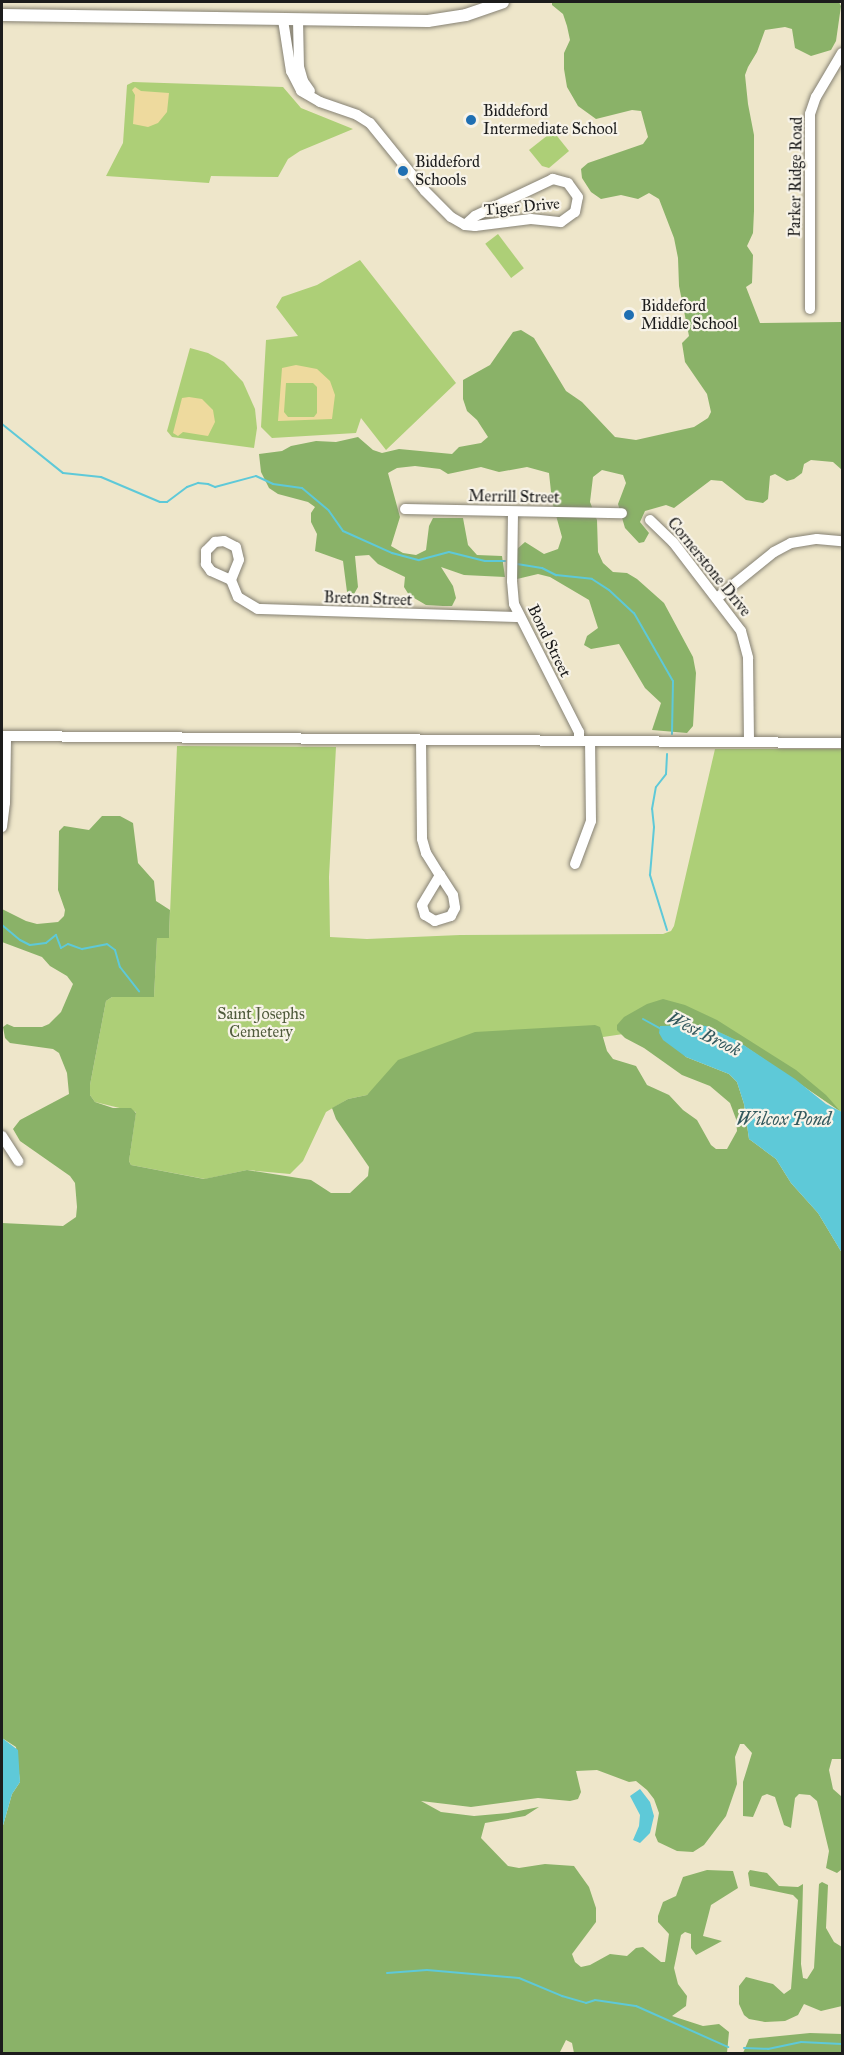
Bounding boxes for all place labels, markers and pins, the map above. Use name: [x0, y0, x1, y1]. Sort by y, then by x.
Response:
place label: Biddeford Intermediate School: [483, 101, 617, 139]
marker: Biddeford Intermediate School: [464, 113, 478, 127]
place label: Biddeford Schools: [415, 152, 480, 190]
marker: Biddeford Schools: [396, 164, 410, 178]
place label: Biddeford Middle School: [641, 296, 738, 334]
marker: Biddeford Middle School: [622, 308, 636, 322]

